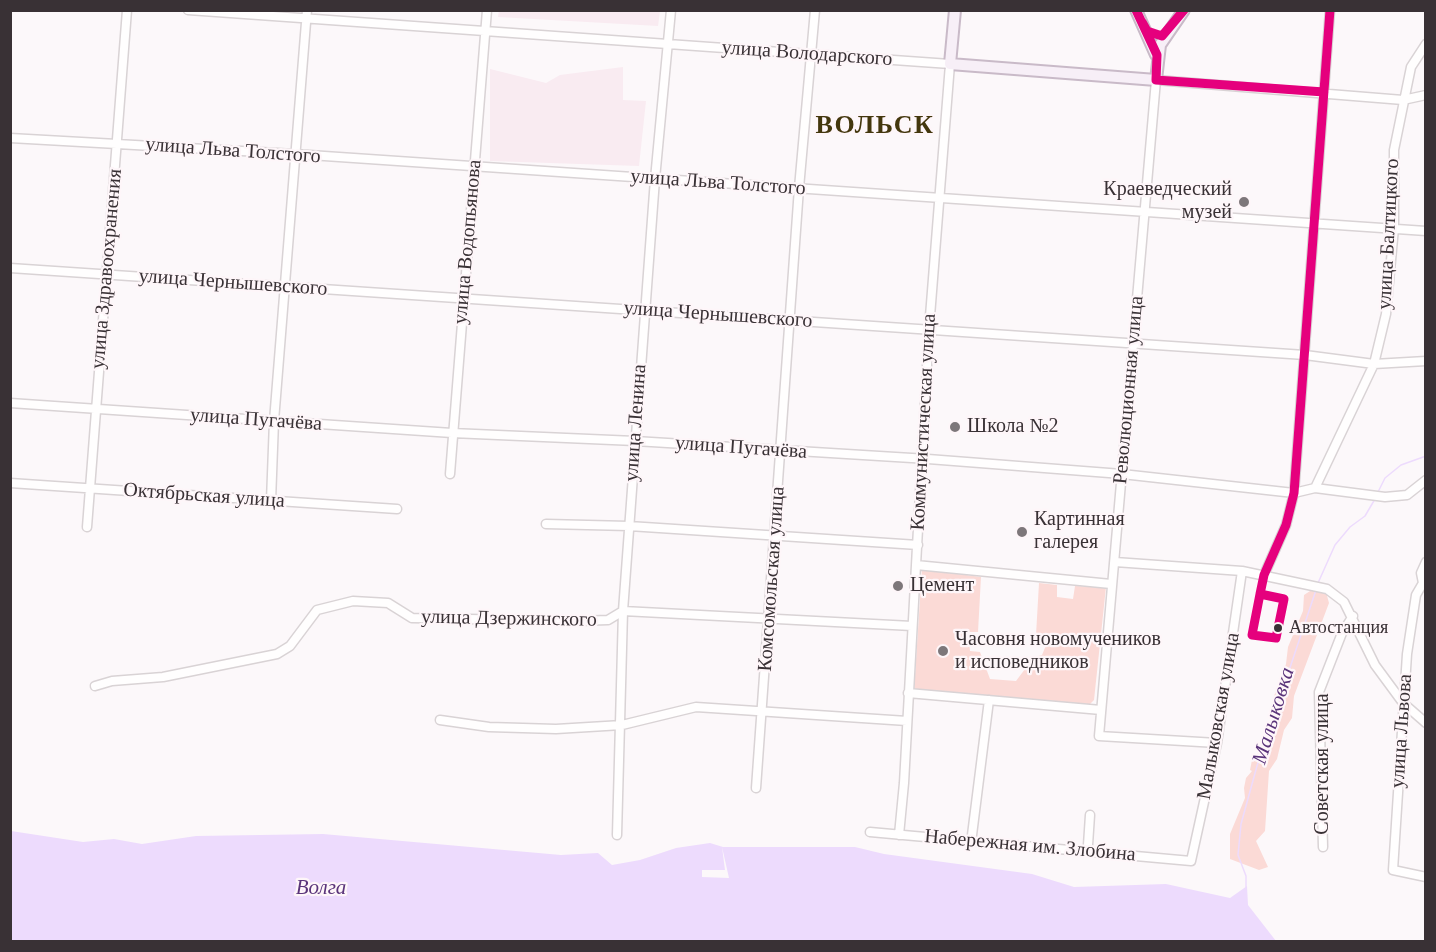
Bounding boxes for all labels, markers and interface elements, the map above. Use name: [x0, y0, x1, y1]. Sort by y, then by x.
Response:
street label: улица Володарского: [721, 36, 893, 72]
district label: ВОЛЬСК: [816, 110, 934, 142]
street label: улица Льва Толстого: [145, 133, 321, 169]
street label: улица Балтицкого: [1373, 158, 1405, 310]
street label: улица Водопьянова: [449, 159, 487, 325]
street label: улица Льва Толстого: [630, 165, 806, 201]
street label: улица Здравоохранения: [86, 168, 128, 370]
place label: Краеведческий музей: [1103, 178, 1232, 225]
marker: Краеведческий музей: [1237, 195, 1251, 209]
street label: улица Чернышевского: [138, 264, 328, 302]
street label: Революционная улица: [1109, 295, 1149, 485]
street label: улица Чернышевского: [623, 296, 813, 334]
street label: Коммунистическая улица: [906, 313, 942, 531]
street label: улица Ленина: [620, 363, 652, 483]
street label: улица Пугачёва: [189, 403, 323, 437]
place label: Школа №2: [967, 415, 1059, 439]
marker: Школа №2: [948, 420, 962, 434]
street label: улица Пугачёва: [674, 431, 808, 465]
street label: Октябрьская улица: [123, 478, 285, 514]
street label: Комсомольская улица: [754, 486, 790, 672]
place label: Картинная галерея: [1034, 508, 1125, 555]
marker: Картинная галерея: [1015, 525, 1029, 539]
place label: Цемент: [910, 574, 974, 598]
marker: Цемент: [891, 579, 905, 593]
street label: улица Дзержинского: [421, 605, 597, 633]
place label: Автостанция: [1289, 617, 1388, 639]
marker: Автостанция: [1272, 622, 1284, 634]
place label: Часовня новомучеников и исповедников: [955, 628, 1161, 675]
street label: Малыковская улица: [1193, 631, 1245, 801]
marker: Часовня новомучеников и исповедников: [936, 644, 950, 658]
water label: Малыковка: [1247, 665, 1301, 767]
street label: улица Львова: [1386, 673, 1418, 789]
street label: Советская улица: [1311, 693, 1335, 835]
street label: Набережная им. Злобина: [923, 825, 1137, 867]
water label: Волга: [296, 875, 346, 901]

